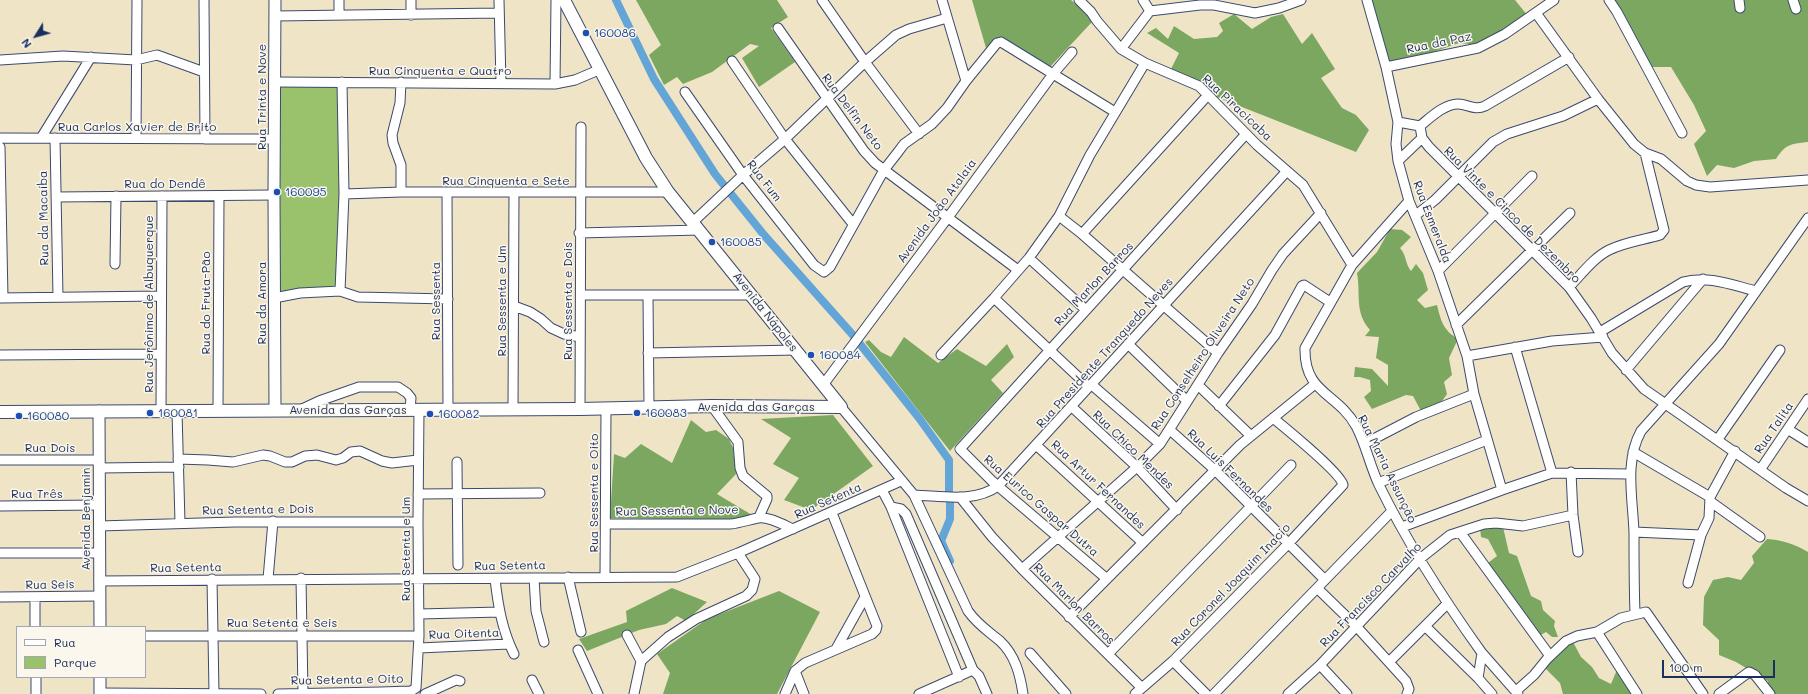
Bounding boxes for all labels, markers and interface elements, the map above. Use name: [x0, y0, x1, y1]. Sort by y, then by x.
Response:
north arrow: [16, 16, 56, 56]
place label: 160086: [594, 26, 636, 40]
marker: 160086: [581, 28, 591, 38]
street label: Rua da Paz: [1405, 29, 1473, 57]
text: N: [18, 36, 35, 51]
street label: Rua Trinta e Nove: [255, 44, 269, 150]
street label: Rua Cinquenta e Quatro: [369, 64, 511, 78]
street label: Rua Delfin Neto: [819, 71, 885, 153]
street label: Rua Piracicaba: [1199, 72, 1275, 144]
street label: Rua Carlos Xavier de Brito: [58, 120, 216, 134]
street label: Rua Vinte e Cinco de Dezembro: [1441, 144, 1583, 286]
street label: Avenida João Atalaia: [894, 156, 980, 266]
street label: Rua Fum: [743, 157, 785, 205]
street label: Rua da Macaíba: [36, 170, 52, 266]
street label: Rua Cinquenta e Sete: [442, 174, 570, 188]
street label: Rua do Dendê: [124, 177, 206, 191]
street label: Rua Esmeralda: [1410, 179, 1454, 265]
place label: 160095: [285, 185, 327, 199]
marker: 160095: [272, 187, 282, 197]
street label: Rua Jerônimo de Albuquerque: [142, 215, 156, 393]
place label: 160085: [720, 235, 762, 249]
marker: 160085: [707, 237, 717, 247]
street label: Rua Marlon Barros: [1052, 239, 1136, 329]
street label: Rua Sessenta e Dois: [561, 242, 575, 360]
street label: Rua Sessenta e Um: [495, 246, 509, 356]
street label: Rua do Fruta-Pão: [199, 251, 213, 355]
street label: Rua da Amora: [255, 262, 269, 344]
street label: Rua Sessenta: [429, 262, 443, 340]
street label: Avenida Nápoles: [729, 269, 801, 355]
street label: Rua Presidente Tranquedo Neves: [1034, 275, 1176, 431]
street label: Rua Conselheiro Oliveira Neto: [1148, 275, 1258, 433]
place label: 160084: [819, 348, 861, 362]
marker: 160084: [806, 350, 816, 360]
street label: Rua Talita: [1751, 399, 1797, 457]
street label: Avenida das Garças: [697, 400, 815, 414]
street label: Avenida das Garças: [289, 403, 407, 417]
place label: 160081: [158, 406, 198, 420]
place label: 160083: [645, 406, 687, 420]
place label: 160082: [438, 407, 479, 421]
marker: 160081: [145, 408, 155, 418]
marker: 160083: [632, 408, 642, 418]
street label: Rua Chico Mendes: [1089, 408, 1177, 492]
place label: 160080: [27, 409, 69, 423]
marker: 160082: [425, 409, 435, 419]
marker: 160080: [14, 411, 24, 421]
street label: Rua Maria Assunção: [1355, 413, 1419, 525]
street label: Rua Luís Fernandes: [1184, 426, 1276, 516]
street label: Rua Sessenta e Oito: [587, 434, 601, 552]
street label: Rua Artur Fernandes: [1048, 438, 1148, 532]
street label: Rua Dois: [25, 441, 75, 455]
street label: Rua Eurico Gaspar Dutra: [981, 452, 1101, 560]
street label: Avenida Benjamin: [79, 467, 93, 571]
street label: Rua Setenta: [792, 480, 864, 522]
street label: Rua Três: [11, 487, 63, 501]
street label: Rua Setenta e Um: [399, 497, 413, 601]
street label: Rua Setenta e Dois: [202, 502, 314, 518]
street label: Rua Sessenta e Nove: [615, 503, 739, 519]
street label: Rua Coronel Joaquim Inacio: [1168, 521, 1294, 649]
street label: Rua Francisco Carvalho: [1317, 540, 1425, 650]
street label: Rua Setenta: [474, 558, 546, 574]
street label: Rua Setenta: [150, 560, 222, 576]
street label: Rua Marlon Barros: [1030, 560, 1118, 648]
street label: Rua Seis: [25, 577, 75, 593]
street label: Rua Setenta e Seis: [227, 616, 337, 630]
legend: [16, 626, 146, 678]
street label: Rua Oitenta: [428, 626, 500, 642]
text: Rua: [54, 634, 76, 650]
scale bar: [1664, 652, 1777, 678]
text: Parque: [54, 654, 97, 670]
text: 100 m: [1669, 659, 1703, 675]
street label: Rua Setenta e Oito: [291, 672, 403, 688]

